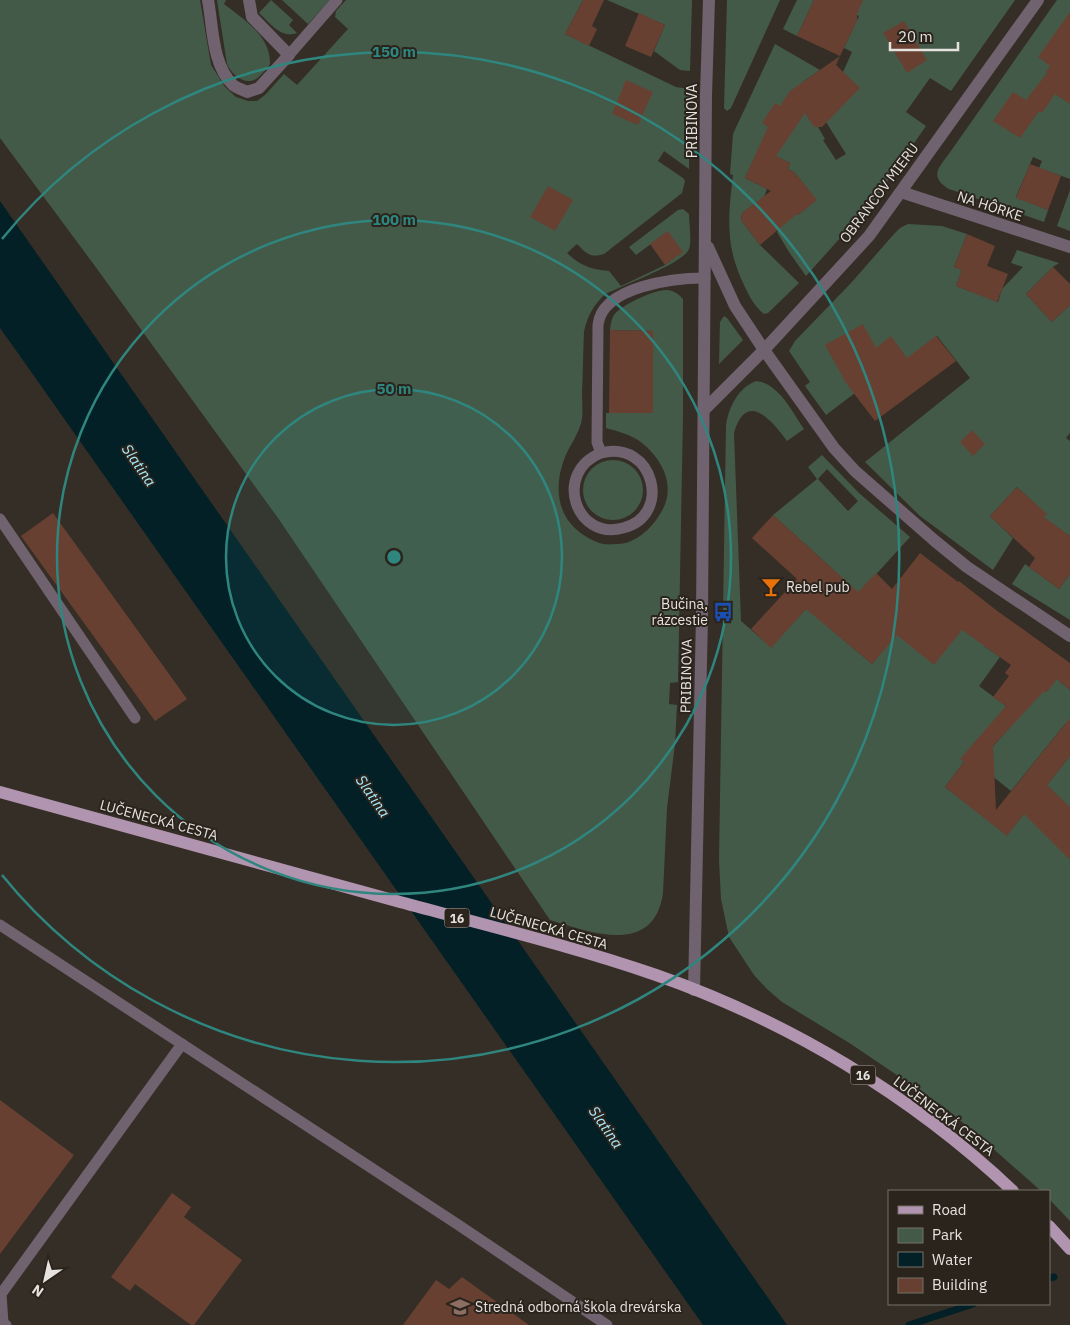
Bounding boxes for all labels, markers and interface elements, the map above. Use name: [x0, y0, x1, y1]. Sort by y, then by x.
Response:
scale bar: [890, 20, 958, 52]
text: 20 m: [898, 27, 933, 46]
text: 150 m: [372, 42, 416, 61]
street label: PRIBINOVA: [683, 84, 701, 158]
street label: OBRANCOV MIERU: [836, 140, 922, 246]
street label: NA HÔRKE: [955, 186, 1025, 225]
text: 100 m: [372, 210, 416, 229]
text: 50 m: [377, 379, 411, 398]
water label: Slatina: [118, 440, 161, 490]
centre of rings: [385, 548, 403, 566]
bar icon: Rebel pub: [760, 576, 782, 598]
place label: Rebel pub: [786, 578, 850, 596]
place label: Bučina, rázcestie: [652, 595, 708, 629]
bus stop icon: Bučina, rázcestie: [712, 601, 734, 623]
street label: PRIBINOVA: [676, 639, 696, 713]
water label: Slatina: [352, 771, 395, 821]
street label: LUČENECKÁ CESTA: [98, 795, 220, 844]
street label: LUČENECKÁ CESTA: [488, 902, 610, 953]
road number: 16: [444, 908, 470, 928]
road number: 16: [850, 1066, 876, 1084]
street label: LUČENECKÁ CESTA: [890, 1071, 999, 1160]
water label: Slatina: [585, 1102, 628, 1152]
legend: [888, 1190, 1050, 1305]
text: Road: [932, 1200, 967, 1219]
text: Park: [932, 1225, 962, 1244]
text: Water: [932, 1250, 973, 1269]
north arrow: [20, 1255, 70, 1305]
text: Building: [932, 1275, 987, 1294]
text: N: [28, 1280, 47, 1301]
school or university icon: Stredná odborná škola drevárska: [449, 1296, 471, 1318]
place label: Stredná odborná škola drevárska: [475, 1298, 682, 1316]

